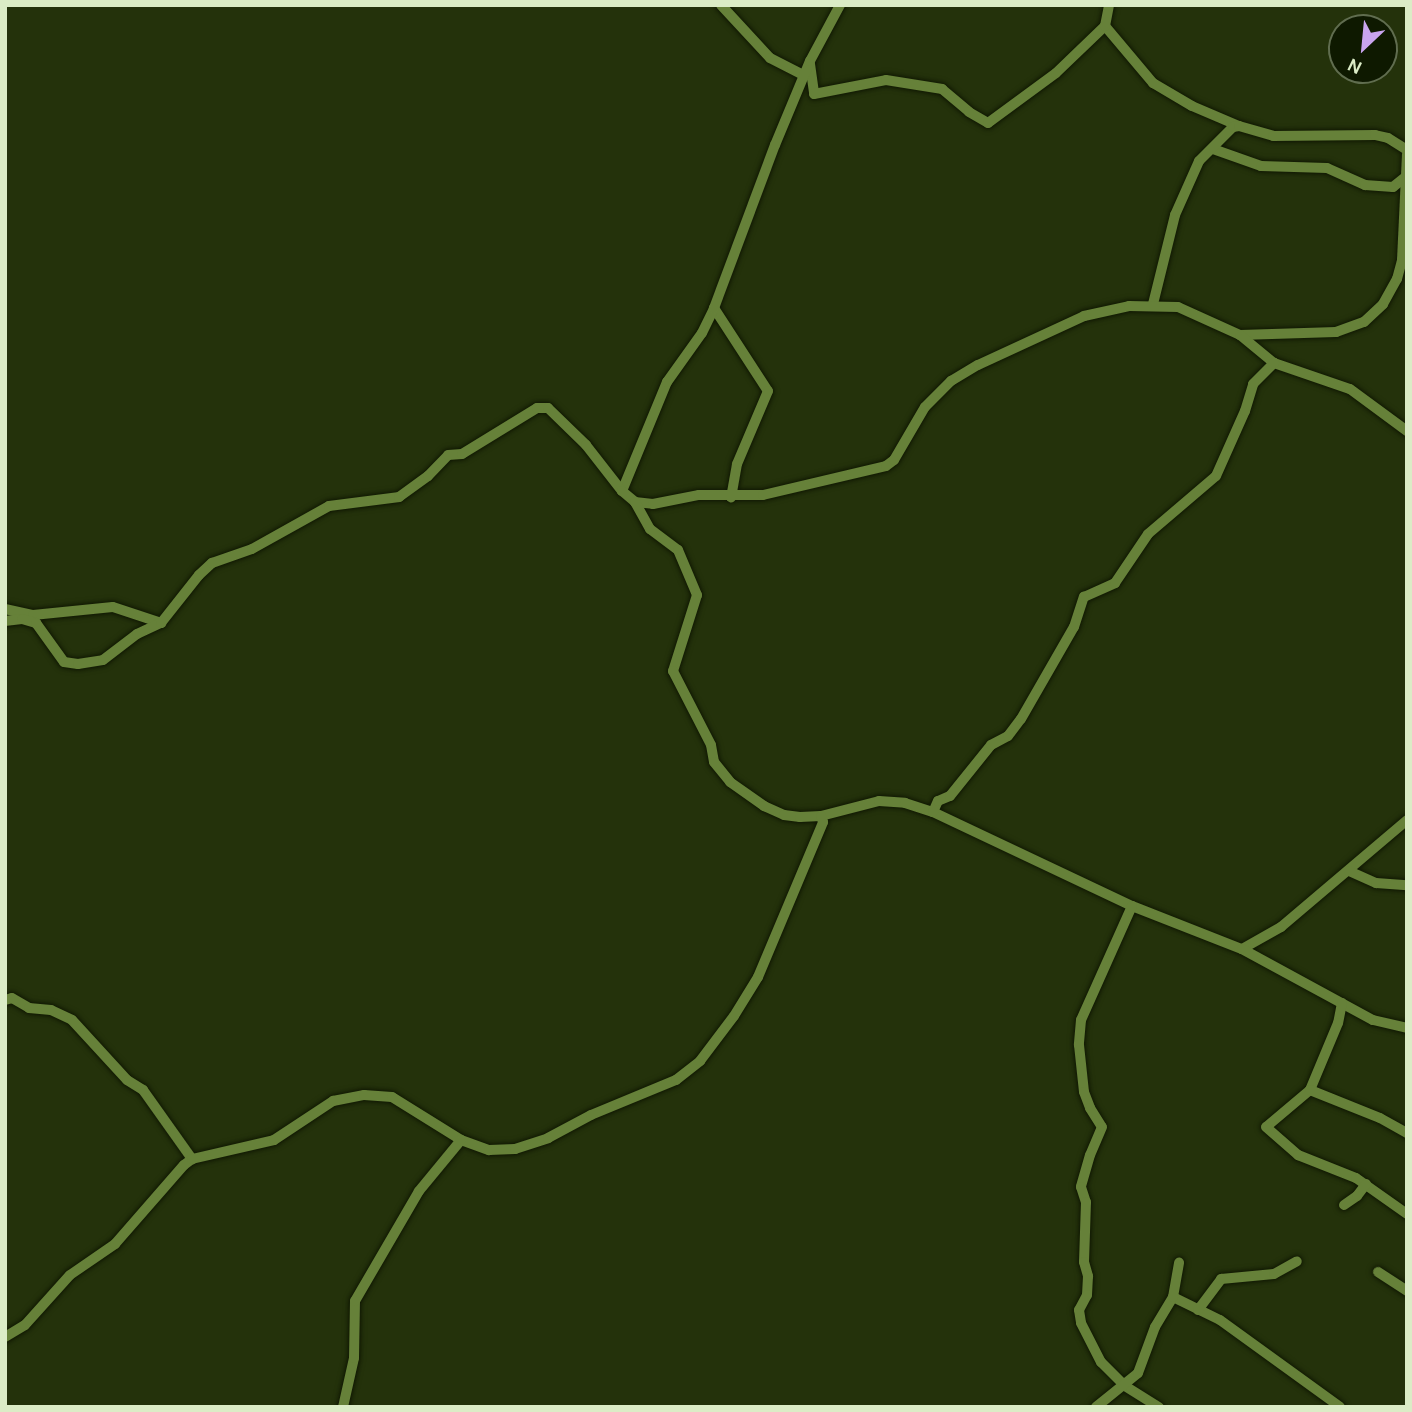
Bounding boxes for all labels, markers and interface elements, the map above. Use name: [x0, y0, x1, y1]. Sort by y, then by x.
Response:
north arrow: [1328, 14, 1398, 84]
text: N: [1344, 53, 1366, 79]

